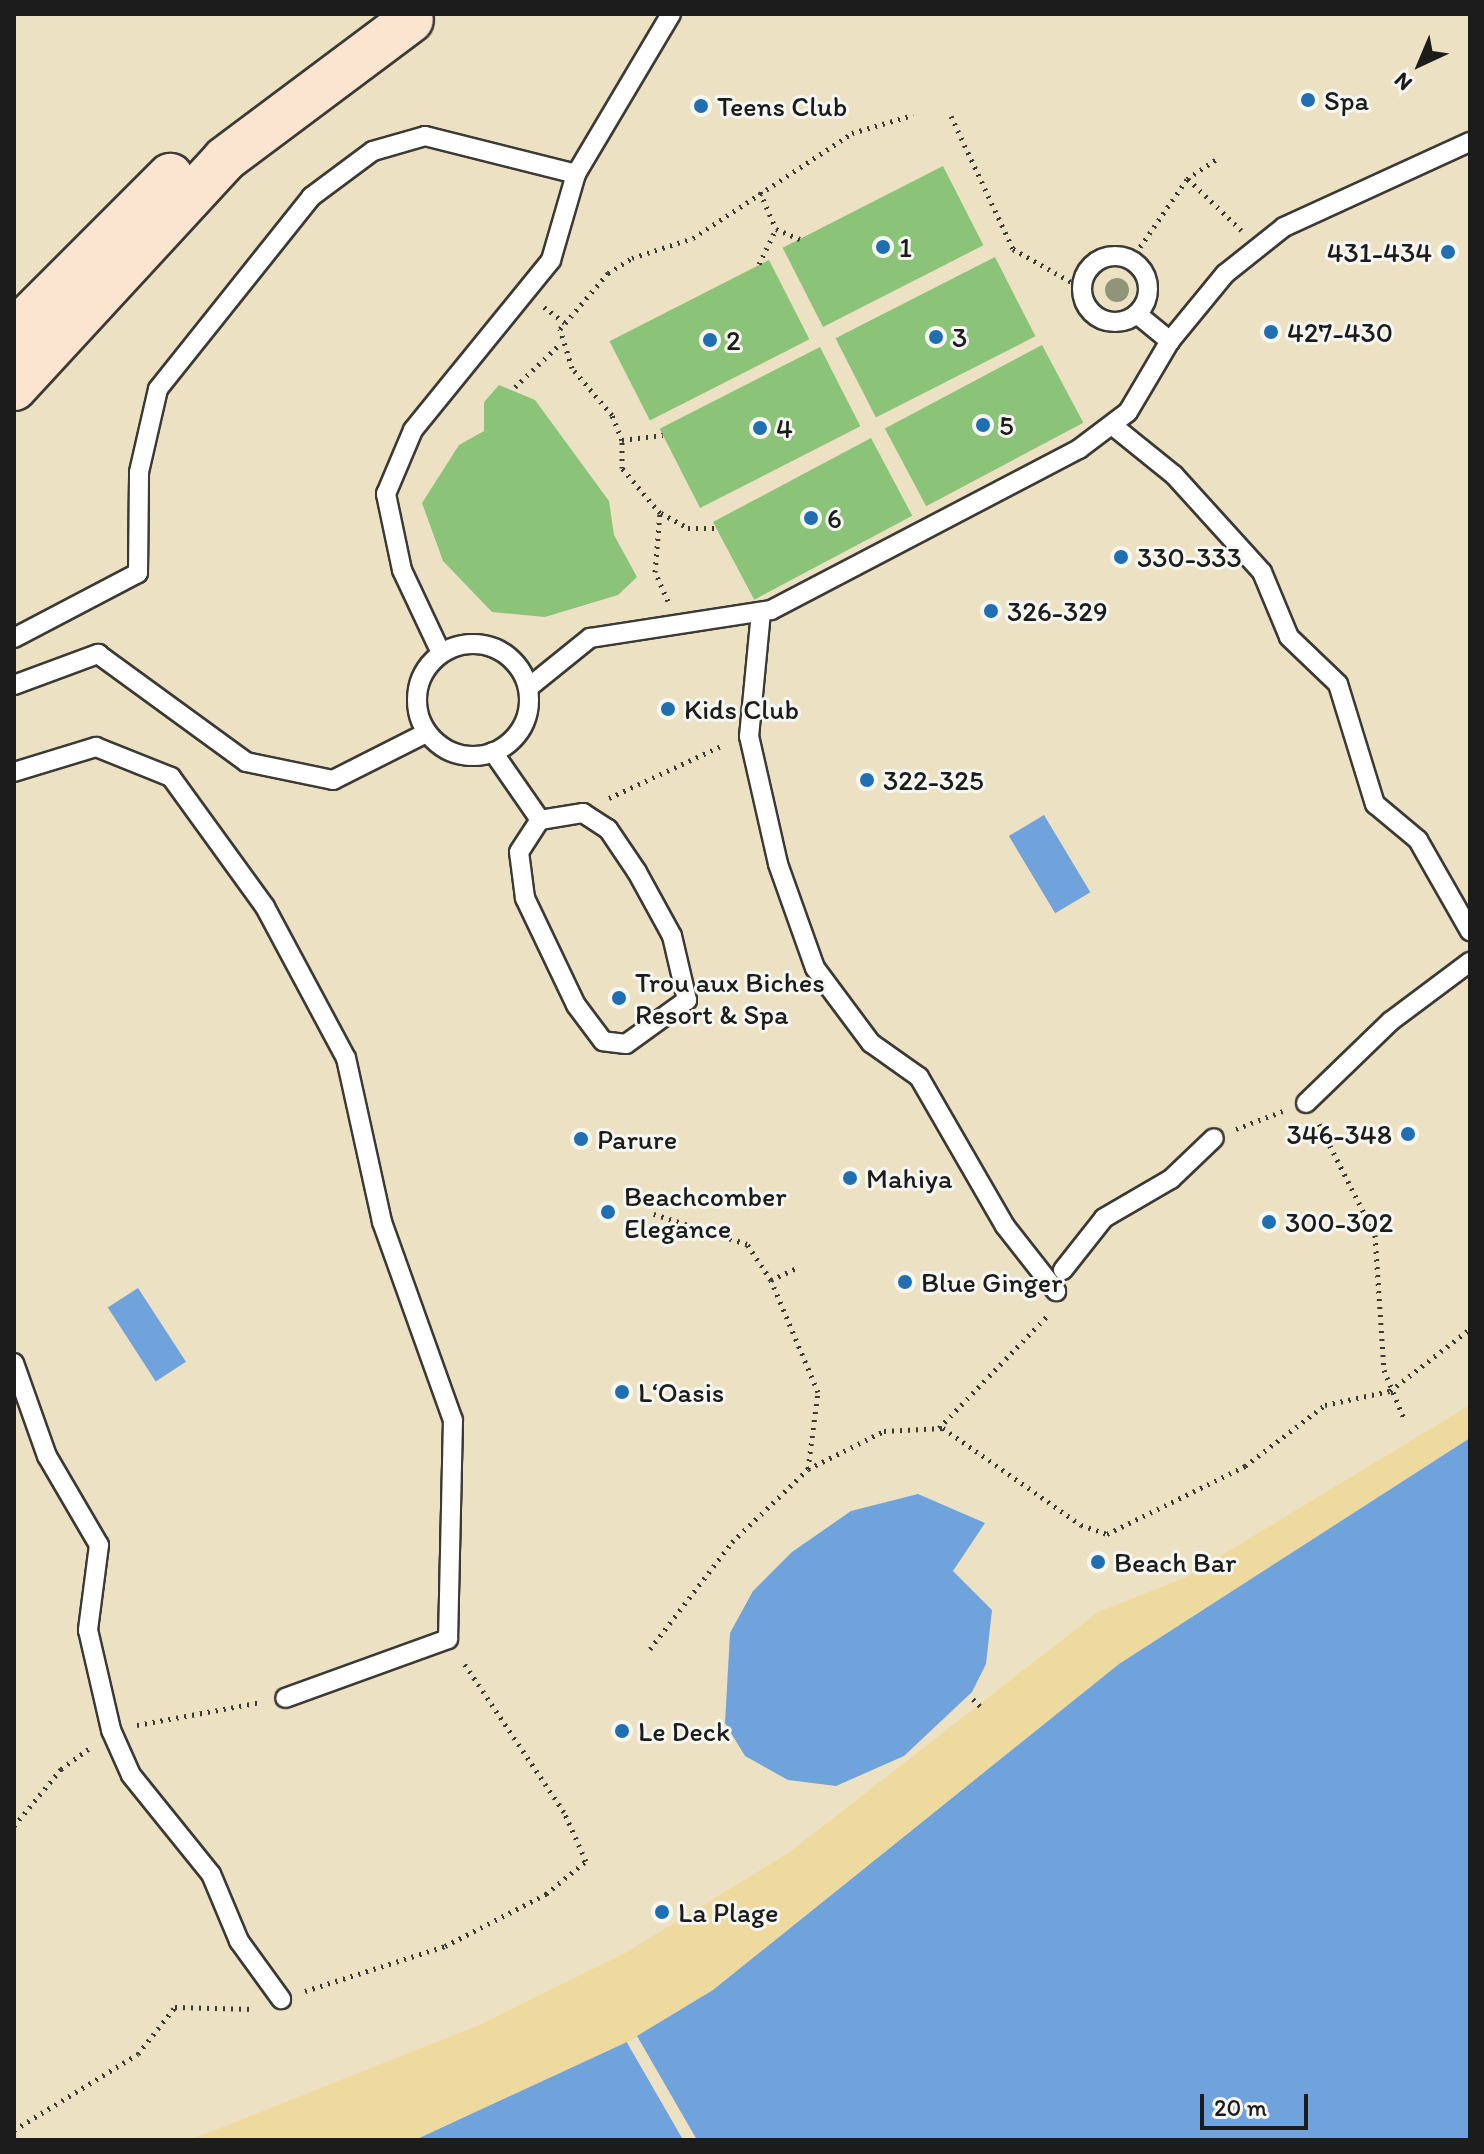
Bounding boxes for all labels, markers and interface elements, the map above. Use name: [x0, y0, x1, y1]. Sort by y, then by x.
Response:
north arrow: [1380, 24, 1460, 104]
text: N: [1388, 67, 1418, 97]
place label: Spa: [1324, 83, 1369, 117]
place label: Teens Club: [717, 89, 847, 123]
marker: Spa: [1299, 91, 1317, 109]
marker: Teens Club: [692, 97, 710, 115]
place label: 1: [899, 230, 912, 264]
place label: 431-434: [1327, 235, 1432, 269]
marker: 1: [874, 238, 892, 256]
marker: 431-434: [1439, 243, 1457, 261]
place label: 427-430: [1287, 315, 1393, 349]
place label: 3: [952, 320, 967, 354]
place label: 2: [726, 323, 741, 357]
marker: 427-430: [1262, 323, 1280, 341]
marker: 3: [927, 328, 945, 346]
marker: 2: [701, 331, 719, 349]
place label: 5: [999, 408, 1014, 442]
place label: 4: [776, 411, 793, 445]
marker: 5: [974, 416, 992, 434]
marker: 4: [751, 419, 769, 437]
place label: 6: [827, 501, 842, 535]
marker: 6: [802, 509, 820, 527]
place label: 330-333: [1137, 540, 1242, 574]
marker: 330-333: [1112, 548, 1130, 566]
place label: 326-329: [1007, 594, 1108, 628]
marker: 326-329: [982, 602, 1000, 620]
place label: Kids Club: [684, 692, 799, 726]
marker: Kids Club: [659, 700, 677, 718]
place label: 322-325: [883, 763, 984, 797]
marker: 322-325: [858, 771, 876, 789]
place label: Trou aux Biches Resort & Spa: [635, 965, 824, 1031]
marker: Trou aux Biches Resort & Spa: [610, 989, 628, 1007]
place label: 346-348: [1286, 1117, 1392, 1151]
place label: Parure: [597, 1122, 677, 1156]
marker: 346-348: [1399, 1125, 1417, 1143]
marker: Parure: [572, 1130, 590, 1148]
place label: Mahiya: [866, 1161, 952, 1195]
marker: Mahiya: [841, 1169, 859, 1187]
place label: Beachcomber Elegance: [624, 1179, 787, 1245]
marker: Beachcomber Elegance: [599, 1203, 617, 1221]
place label: 300-302: [1285, 1205, 1393, 1239]
marker: 300-302: [1260, 1213, 1278, 1231]
place label: Blue Ginger: [921, 1265, 1063, 1299]
marker: Blue Ginger: [896, 1273, 914, 1291]
place label: L‘Oasis: [638, 1375, 724, 1409]
marker: L‘Oasis: [613, 1383, 631, 1401]
place label: Beach Bar: [1114, 1545, 1237, 1579]
marker: Beach Bar: [1089, 1553, 1107, 1571]
place label: Le Deck: [638, 1714, 731, 1748]
marker: Le Deck: [613, 1722, 631, 1740]
place label: La Plage: [678, 1895, 779, 1929]
marker: La Plage: [653, 1903, 671, 1921]
scale bar: [1204, 2078, 1312, 2128]
text: 20 m: [1214, 2093, 1267, 2122]

